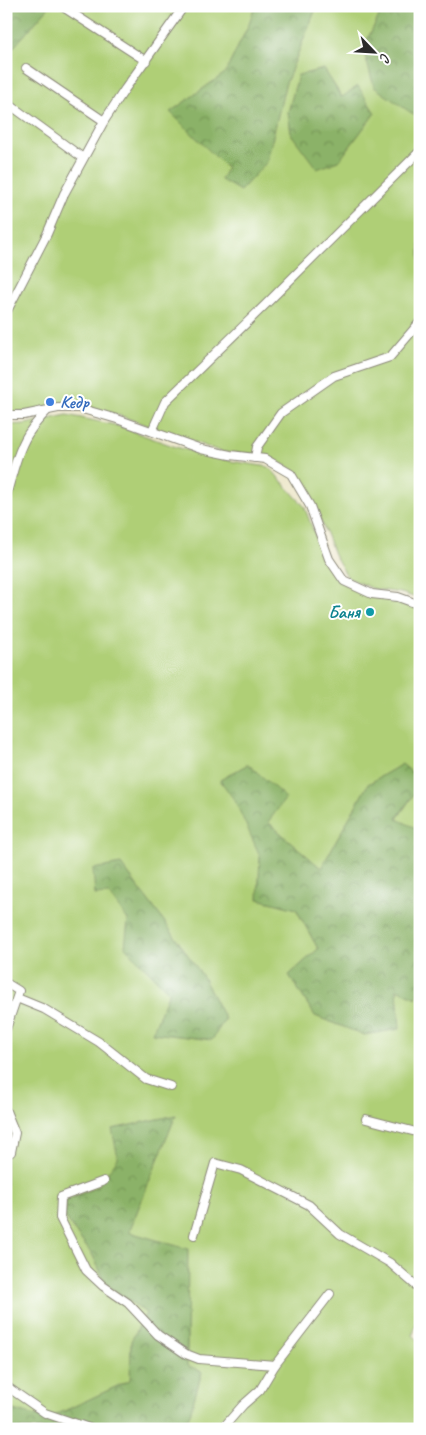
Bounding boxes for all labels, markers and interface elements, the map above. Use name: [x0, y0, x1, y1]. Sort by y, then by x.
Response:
north arrow: [348, 28, 398, 78]
text: С: [375, 51, 394, 66]
place label: Кедр: [60, 391, 90, 413]
marker: Кедр: [44, 396, 56, 408]
place label: Баня: [328, 601, 362, 623]
marker: Баня: [364, 606, 376, 618]

